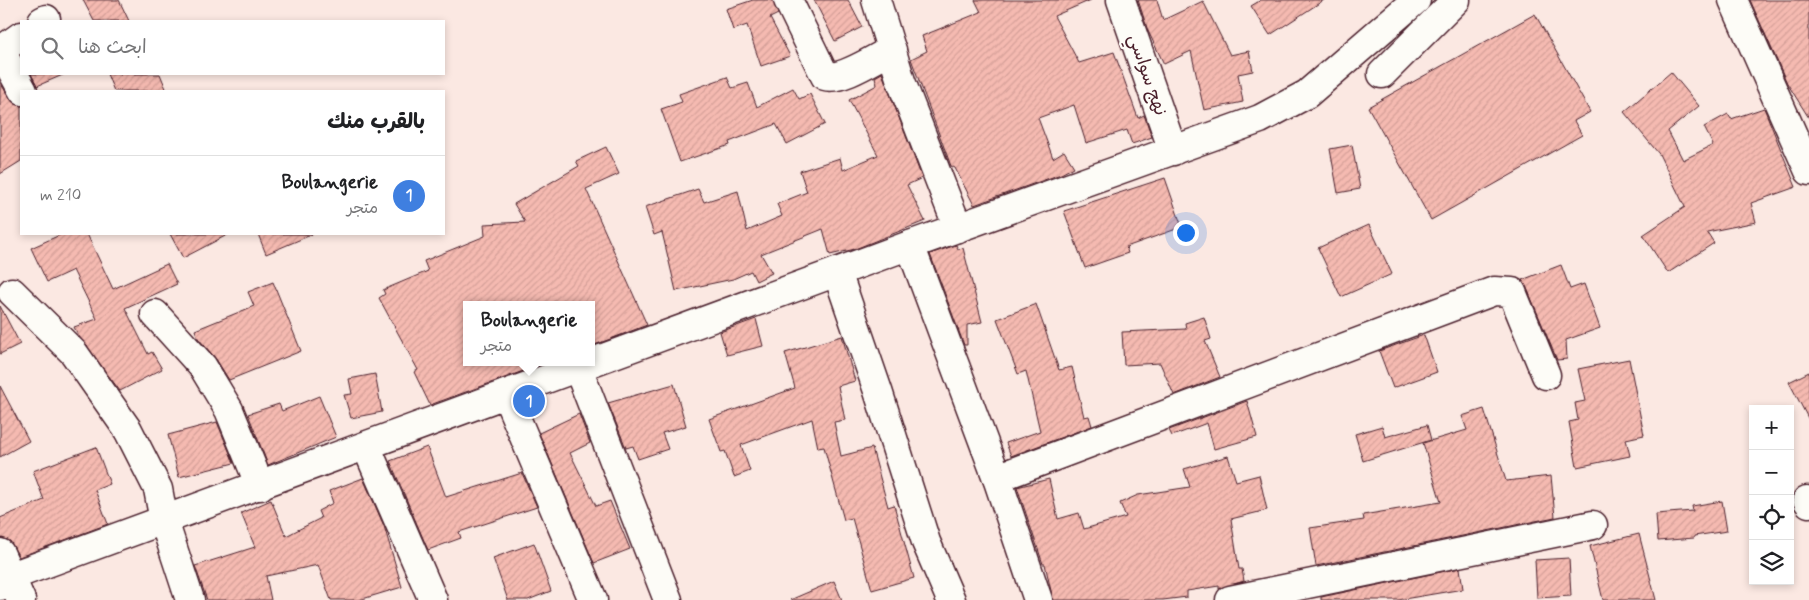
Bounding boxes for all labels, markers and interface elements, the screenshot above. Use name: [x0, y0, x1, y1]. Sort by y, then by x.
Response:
search box: [20, 20, 445, 75]
street label: نهج سواسي: [1119, 31, 1172, 120]
icon: search: [38, 34, 66, 62]
text: ابحث هنا: [78, 35, 147, 60]
text: بالقرب منك: [327, 108, 425, 136]
text: Boulangerie: [282, 170, 378, 195]
text: 210 m: [40, 185, 81, 206]
text: 1: [405, 185, 413, 206]
text: متجر: [347, 198, 378, 219]
your location: [1173, 220, 1199, 246]
popup: [463, 301, 595, 366]
text: Boulangerie: [481, 308, 577, 333]
text: متجر: [481, 336, 512, 357]
pin: 1: [513, 382, 545, 420]
map controls: [1749, 405, 1794, 585]
button: +: [1749, 405, 1794, 450]
button: −: [1749, 450, 1794, 495]
button: locate: [1749, 495, 1794, 540]
button: layers: [1749, 540, 1794, 585]

